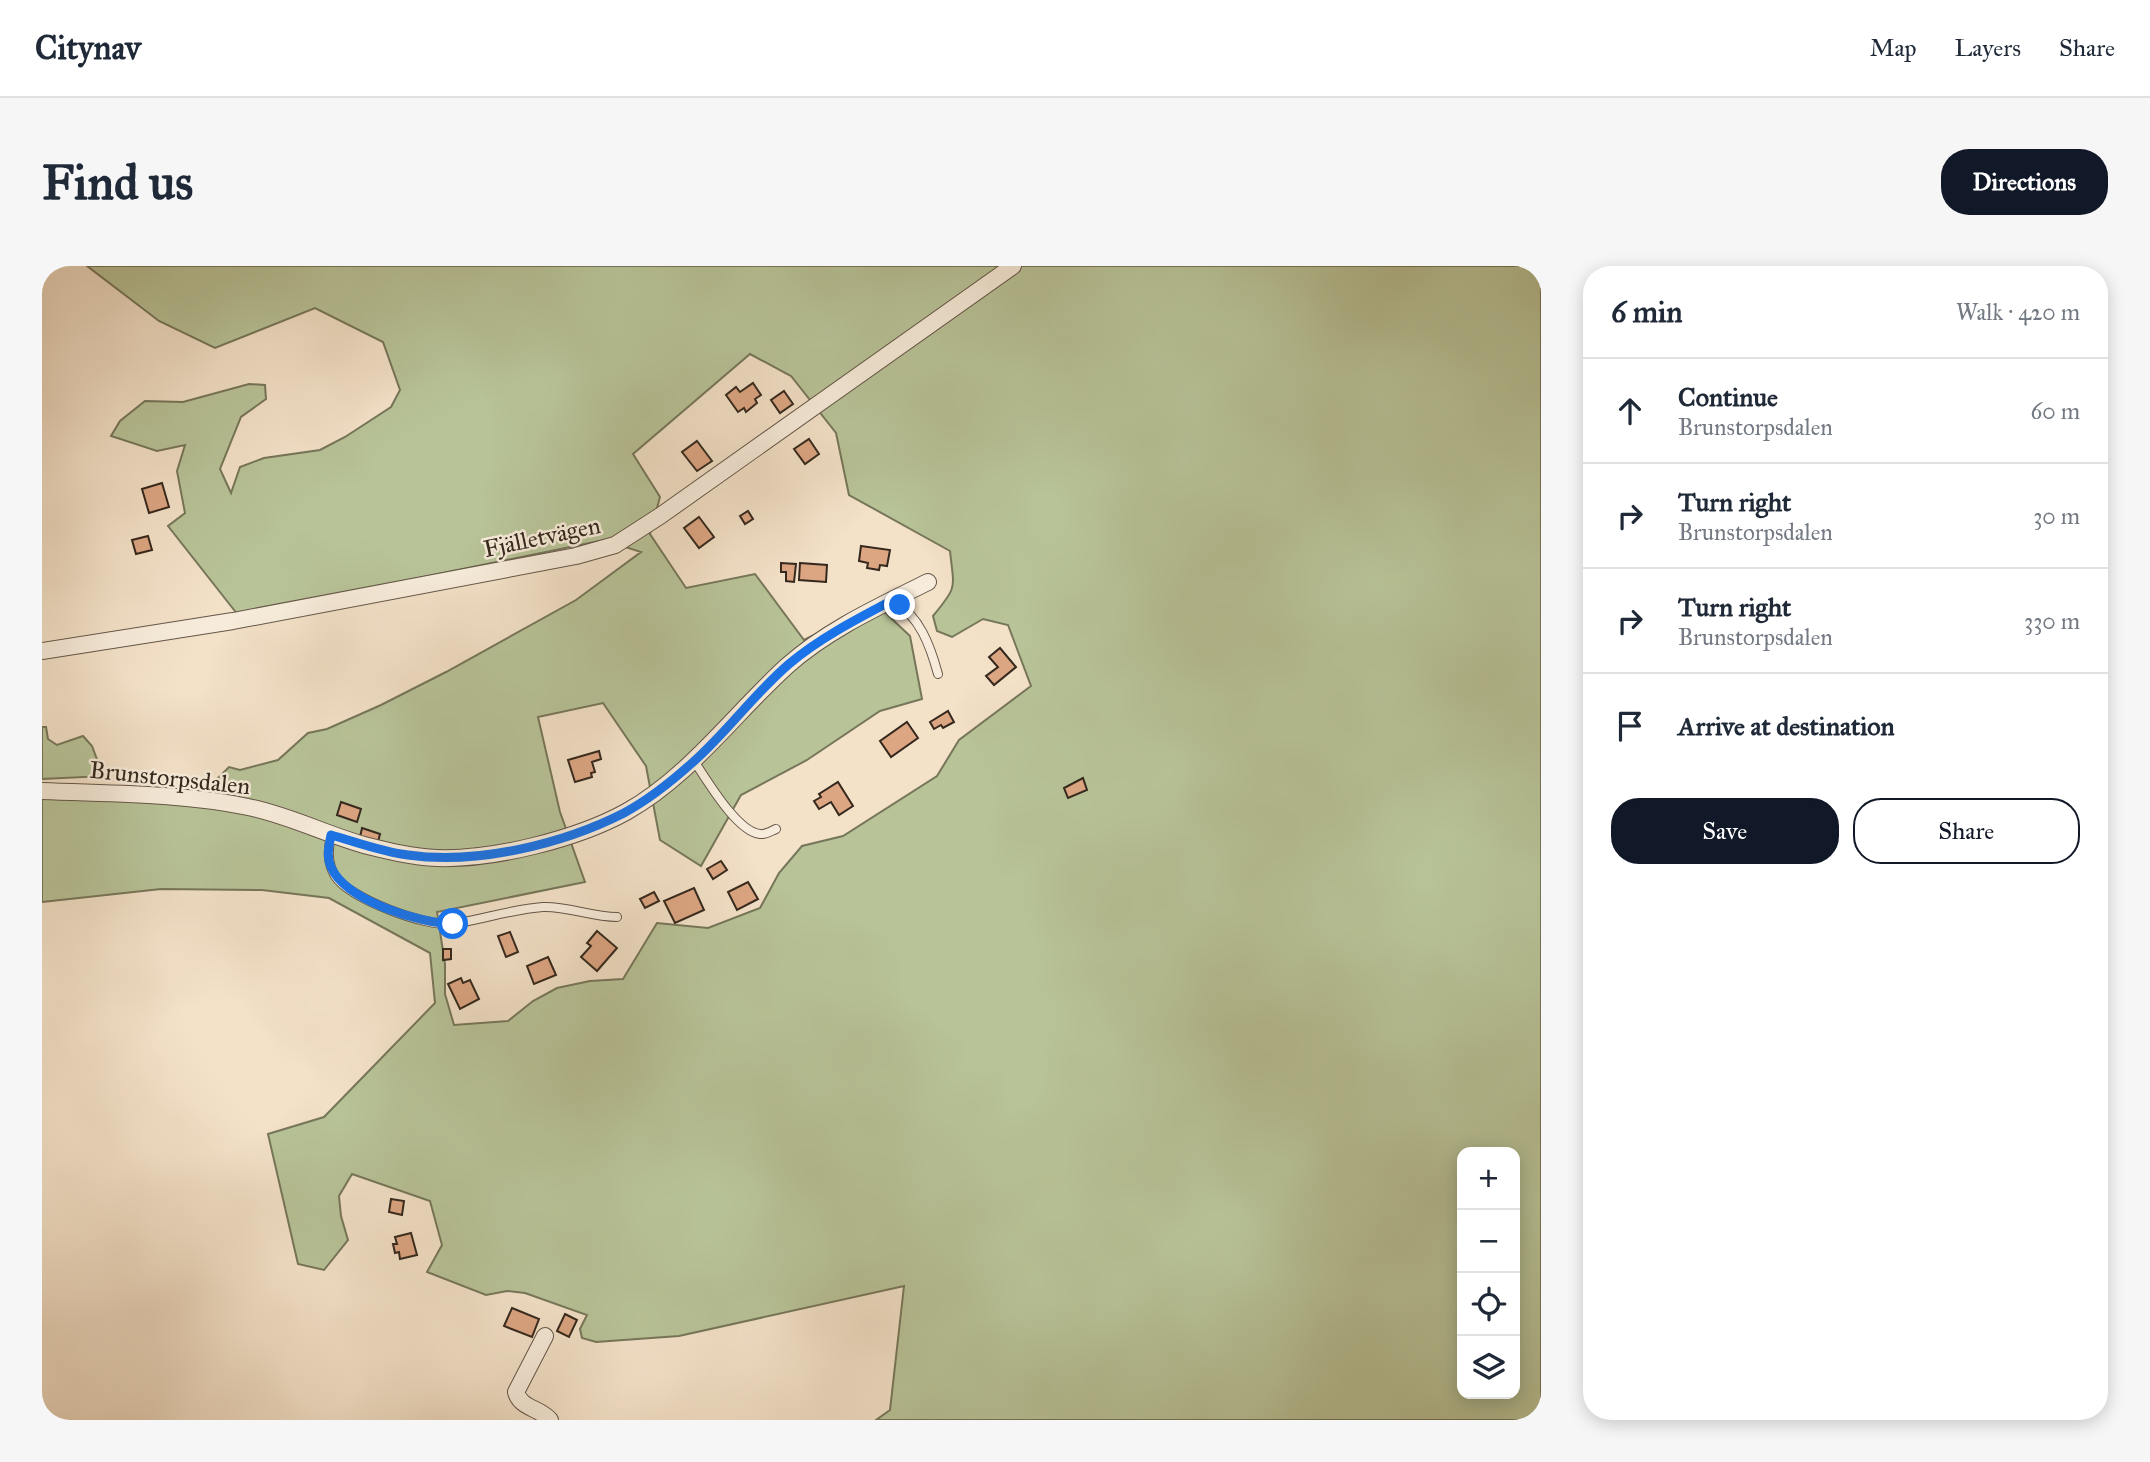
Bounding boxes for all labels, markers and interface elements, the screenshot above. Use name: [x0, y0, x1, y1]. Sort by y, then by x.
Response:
text: Citynav: [35, 28, 141, 68]
text: Map: [1870, 33, 1917, 63]
text: Layers: [1955, 33, 2021, 63]
text: Share: [2059, 33, 2115, 63]
button: Directions: [1941, 149, 2108, 215]
text: Find us: [42, 153, 193, 212]
text: 6 min: [1611, 294, 1683, 330]
text: Walk · 420 m: [1956, 298, 2080, 326]
text: Continue: [1678, 381, 1778, 413]
icon: ahead: [1611, 392, 1649, 430]
text: 60 m: [2031, 397, 2080, 425]
text: Brunstorpsdalen: [1678, 413, 1833, 441]
text: Turn right: [1678, 486, 1791, 518]
icon: right: [1611, 497, 1649, 535]
text: 30 m: [2033, 502, 2080, 530]
street label: Fjälletvägen: [481, 510, 603, 564]
text: Brunstorpsdalen: [1678, 518, 1833, 546]
route end: [884, 589, 915, 620]
text: Turn right: [1678, 591, 1791, 623]
icon: right: [1611, 602, 1649, 640]
text: 330 m: [2024, 607, 2080, 635]
text: Brunstorpsdalen: [1678, 623, 1833, 651]
icon: arrive: [1611, 707, 1649, 745]
text: Arrive at destination: [1678, 710, 1895, 742]
street label: Brunstorpsdalen: [88, 755, 252, 801]
button: Save: [1611, 798, 1839, 864]
button: Share: [1853, 798, 2080, 864]
route start: [437, 908, 468, 939]
map controls: [1457, 1147, 1520, 1399]
button: +: [1457, 1147, 1520, 1210]
button: −: [1457, 1210, 1520, 1273]
button: locate: [1457, 1273, 1520, 1336]
button: layers: [1457, 1336, 1520, 1399]

